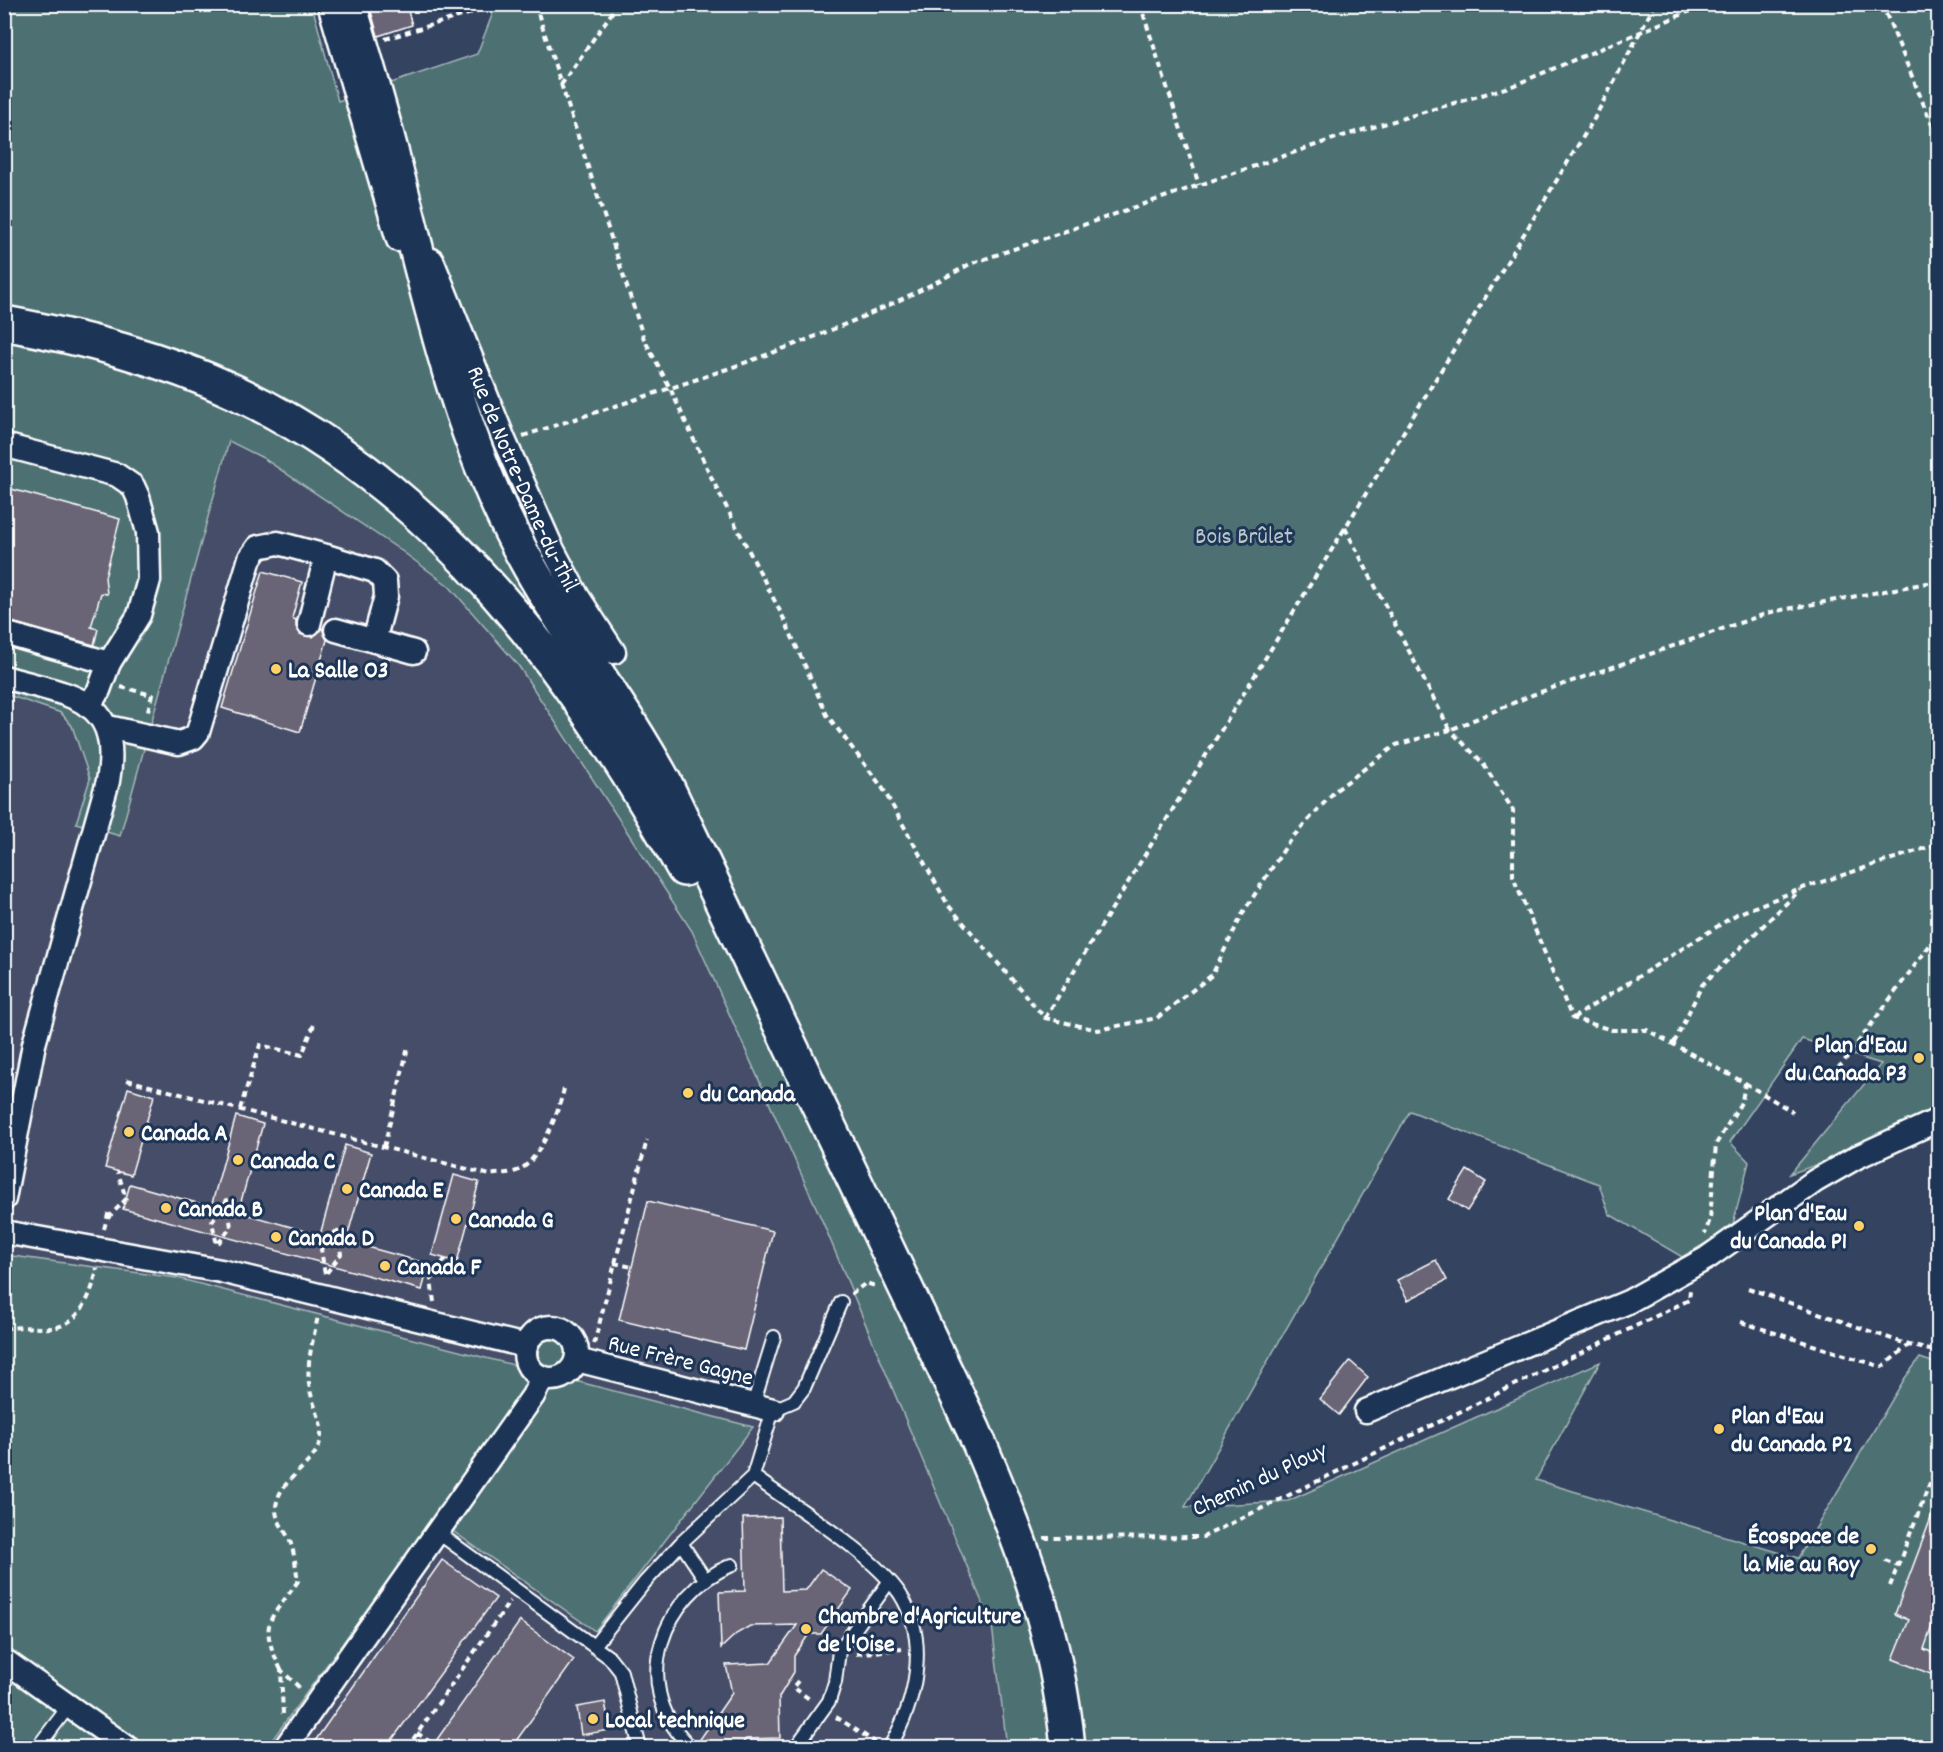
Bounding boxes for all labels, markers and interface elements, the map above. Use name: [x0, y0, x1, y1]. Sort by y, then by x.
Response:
street label: Rue de Notre-Dame-du-Thil: [456, 361, 587, 599]
park label: Bois Brûlet: [1195, 521, 1293, 555]
place label: La Salle O3: [288, 655, 388, 689]
marker: La Salle O3: [269, 662, 283, 676]
place label: Plan d'Eau du Canada P3: [1785, 1030, 1907, 1092]
marker: Plan d'Eau du Canada P3: [1912, 1051, 1926, 1065]
place label: du Canada: [700, 1079, 796, 1113]
marker: du Canada: [681, 1086, 695, 1100]
place label: Canada A: [141, 1118, 228, 1152]
marker: Canada A: [122, 1125, 136, 1139]
place label: Canada C: [250, 1146, 335, 1180]
marker: Canada C: [231, 1153, 245, 1167]
place label: Canada E: [359, 1175, 444, 1209]
marker: Canada E: [340, 1182, 354, 1196]
place label: Canada B: [178, 1194, 263, 1228]
place label: Plan d'Eau du Canada P1: [1730, 1198, 1847, 1260]
marker: Canada B: [159, 1201, 173, 1215]
place label: Canada G: [468, 1205, 554, 1239]
marker: Canada G: [449, 1212, 463, 1226]
marker: Plan d'Eau du Canada P1: [1852, 1219, 1866, 1233]
place label: Canada D: [288, 1223, 374, 1257]
marker: Canada D: [269, 1230, 283, 1244]
place label: Canada F: [397, 1252, 481, 1286]
marker: Canada F: [378, 1259, 392, 1273]
street label: Rue Frère Gagne: [604, 1327, 756, 1396]
place label: Plan d'Eau du Canada P2: [1731, 1401, 1853, 1463]
marker: Plan d'Eau du Canada P2: [1712, 1422, 1726, 1436]
street label: Chemin du Plouy: [1187, 1434, 1334, 1527]
place label: Écospace de la Mie au Roy: [1743, 1521, 1860, 1583]
marker: Écospace de la Mie au Roy: [1864, 1542, 1878, 1556]
place label: Chambre d'Agriculture de l'Oise: [818, 1601, 1022, 1663]
marker: Chambre d'Agriculture de l'Oise: [799, 1622, 813, 1636]
place label: Local technique: [605, 1705, 745, 1739]
marker: Local technique: [586, 1712, 600, 1726]

